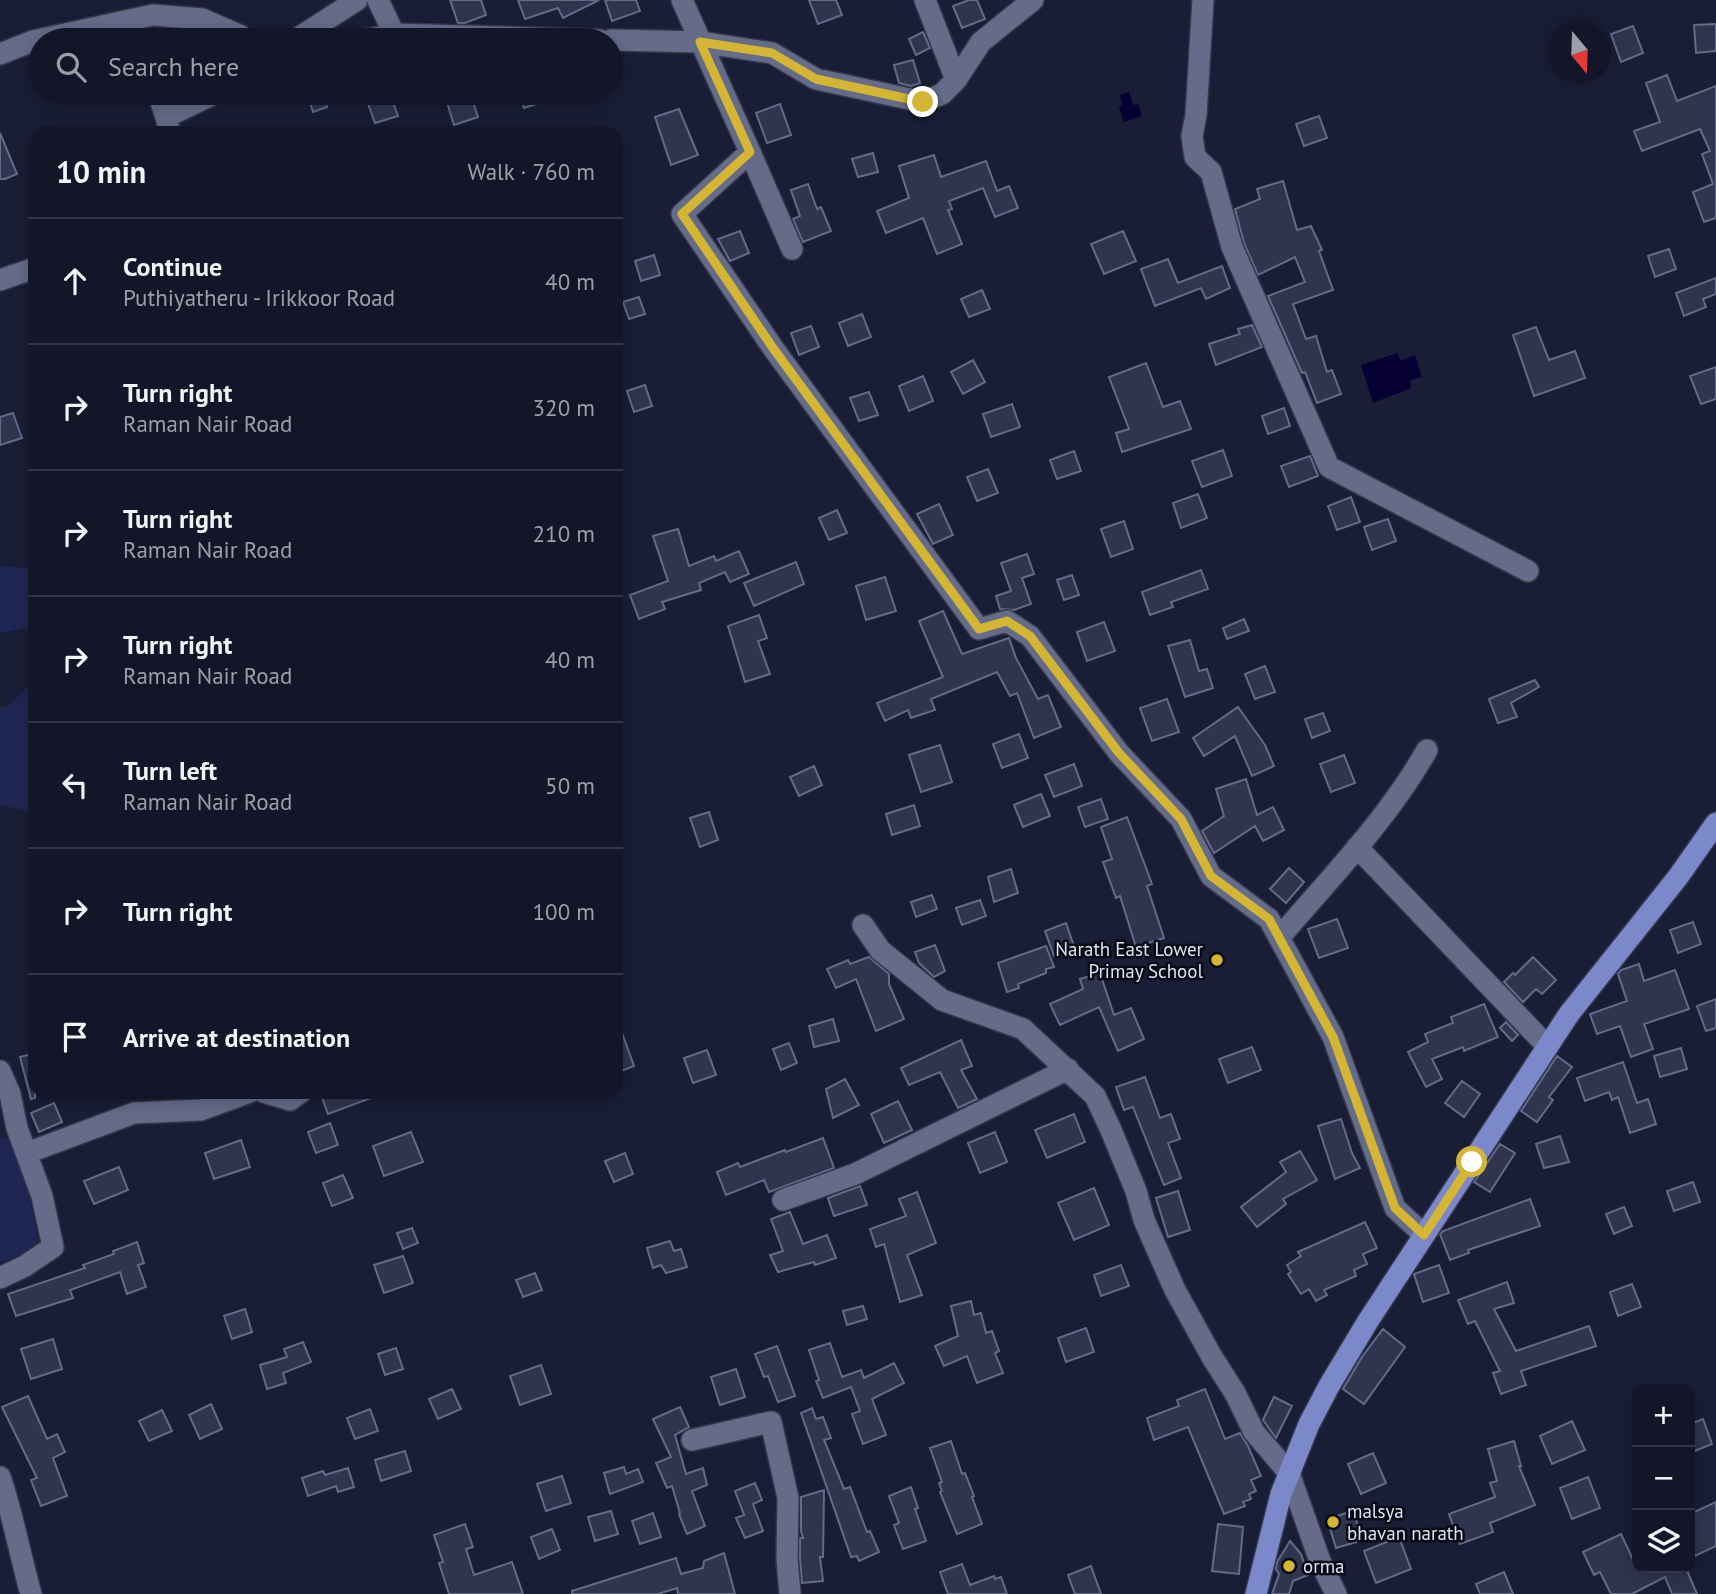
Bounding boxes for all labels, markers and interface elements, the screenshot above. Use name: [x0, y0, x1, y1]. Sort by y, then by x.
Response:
north arrow: [1548, 21, 1611, 84]
search box: [28, 28, 623, 105]
icon: search: [52, 48, 90, 86]
text: Search here: [108, 50, 239, 83]
route end: [907, 86, 938, 117]
text: 10 min: [56, 152, 146, 191]
text: Walk · 760 m: [468, 157, 595, 186]
text: Continue: [123, 250, 222, 283]
icon: ahead: [56, 262, 94, 300]
text: 40 m: [545, 267, 595, 296]
text: Puthiyatheru - Irikkoor Road: [123, 283, 395, 312]
text: Turn right: [123, 376, 232, 409]
icon: right: [56, 388, 94, 426]
text: 320 m: [533, 393, 595, 422]
text: Raman Nair Road: [123, 409, 292, 438]
text: Turn right: [123, 502, 232, 535]
icon: right: [56, 514, 94, 552]
text: 210 m: [533, 519, 595, 548]
text: Raman Nair Road: [123, 535, 292, 564]
text: Turn right: [123, 628, 232, 661]
icon: right: [56, 640, 94, 678]
text: 40 m: [545, 645, 595, 674]
text: Raman Nair Road: [123, 661, 292, 690]
text: Turn left: [123, 754, 217, 787]
icon: left: [56, 766, 94, 804]
text: 50 m: [545, 771, 595, 800]
text: Raman Nair Road: [123, 787, 292, 816]
icon: right: [56, 892, 94, 930]
text: Turn right: [123, 895, 232, 928]
text: 100 m: [533, 897, 595, 926]
place label: Narath East Lower Primay School: [1055, 937, 1204, 983]
marker: Narath East Lower Primay School: [1209, 952, 1225, 968]
icon: arrive: [56, 1018, 94, 1056]
text: Arrive at destination: [123, 1021, 350, 1054]
route start: [1456, 1146, 1487, 1177]
map controls: [1632, 1384, 1695, 1573]
button: +: [1632, 1384, 1695, 1447]
button: −: [1632, 1447, 1695, 1510]
place label: malsya bhavan narath: [1347, 1499, 1464, 1545]
button: layers: [1632, 1510, 1695, 1573]
marker: malsya bhavan narath: [1325, 1514, 1341, 1530]
place label: orma: [1303, 1554, 1345, 1578]
marker: orma: [1281, 1558, 1297, 1574]

